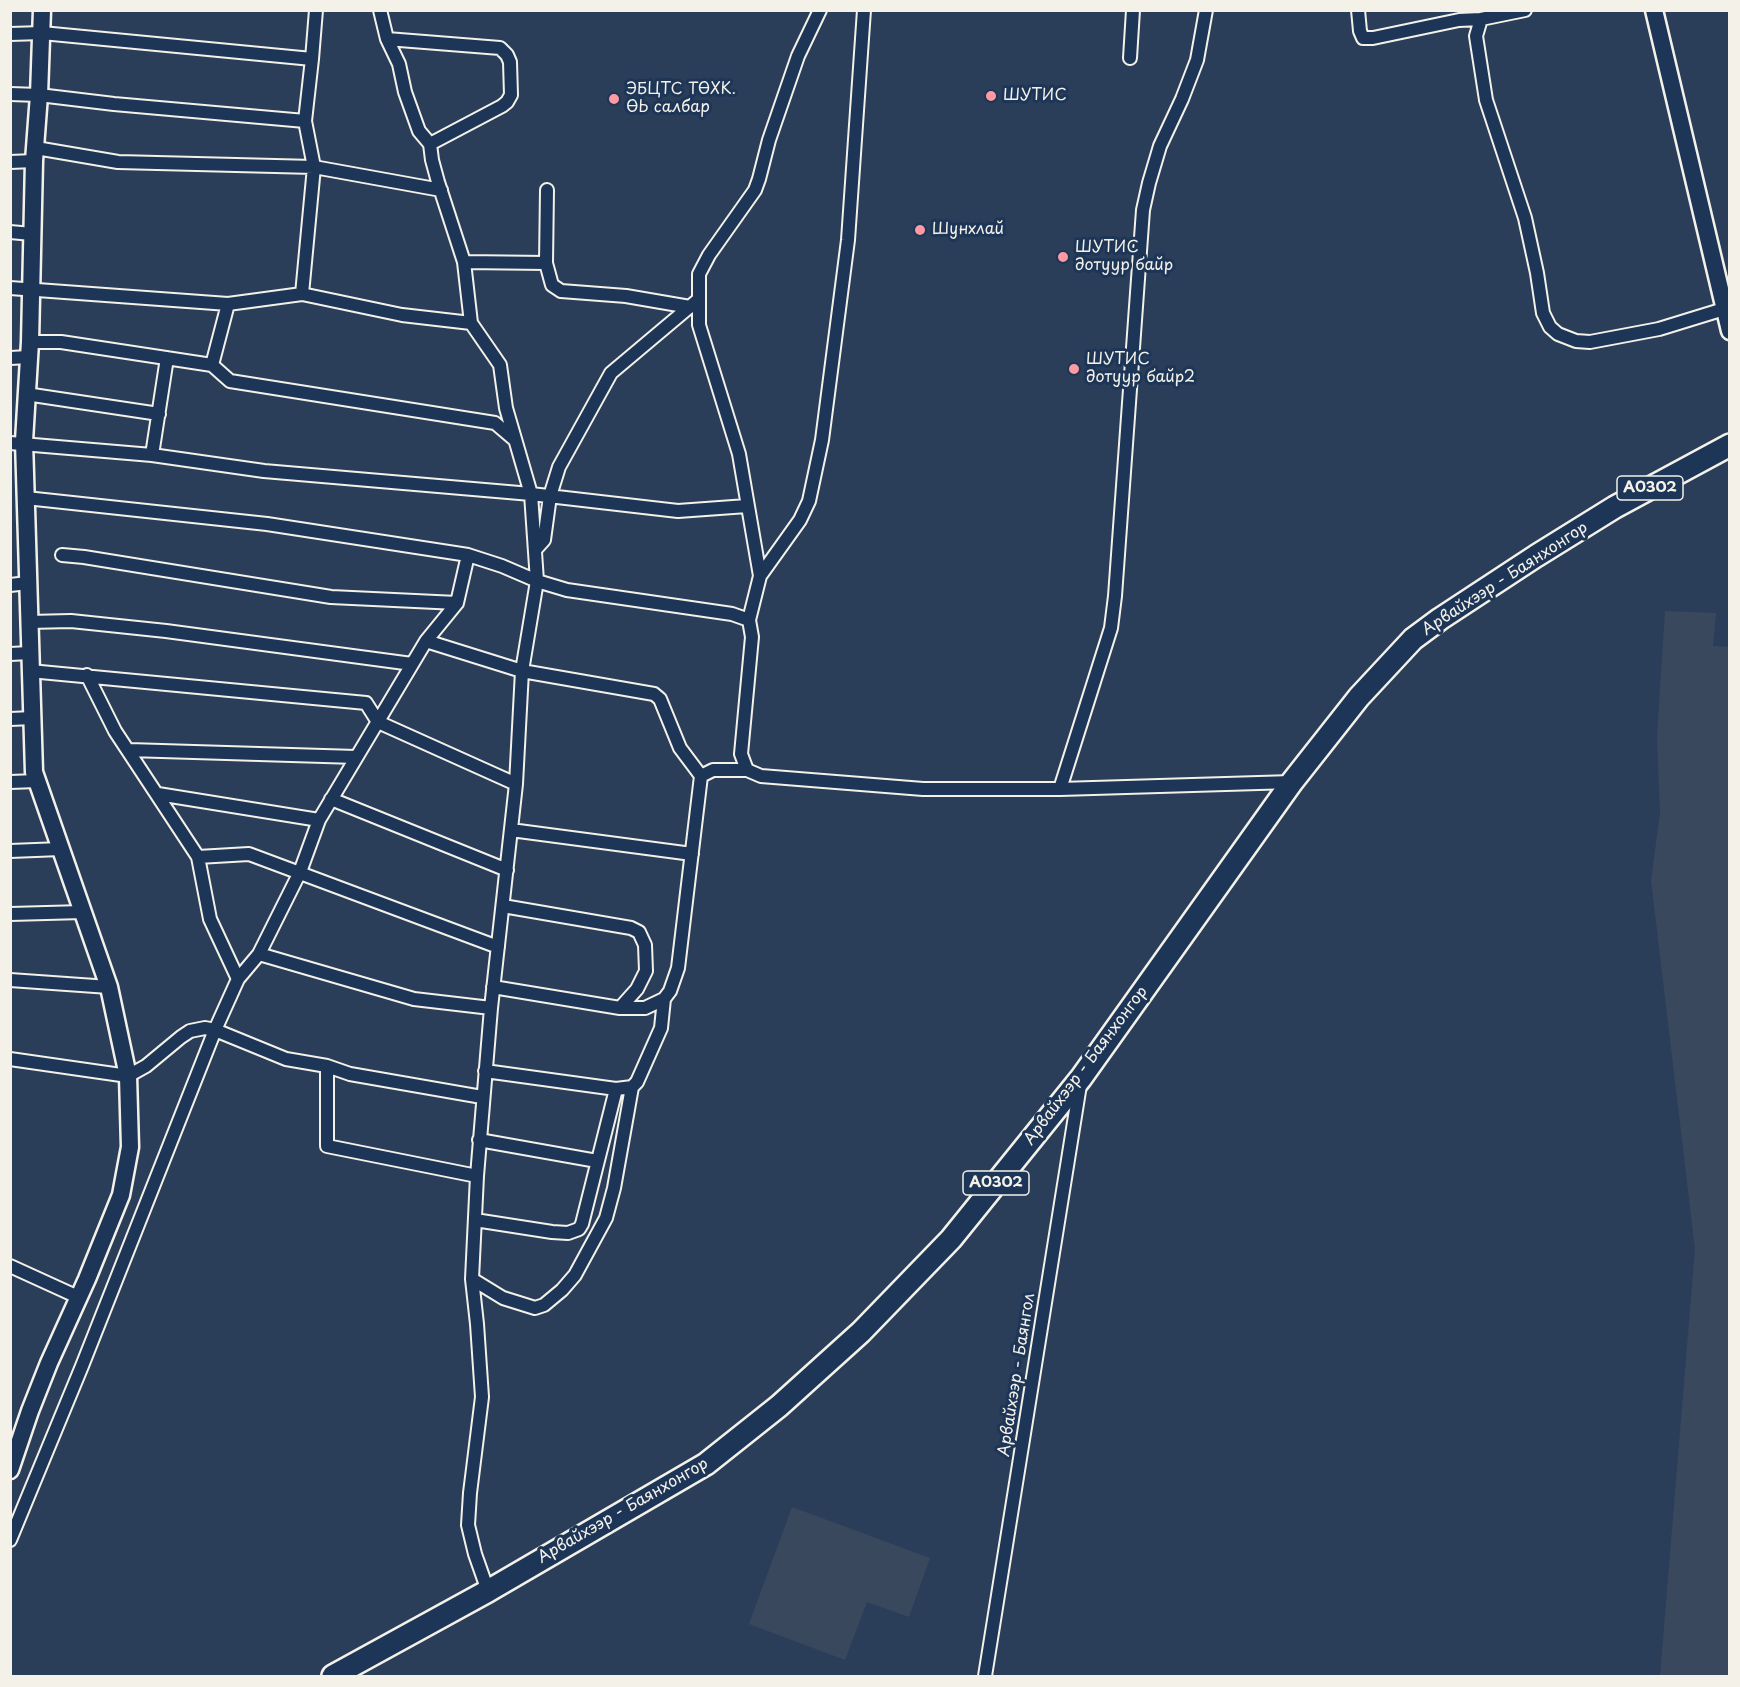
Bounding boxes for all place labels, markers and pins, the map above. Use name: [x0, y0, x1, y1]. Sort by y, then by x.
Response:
place label: ЭБЦТС ТӨХК. ӨЬ салбар: [626, 80, 736, 118]
place label: ШУТИС: [1003, 86, 1067, 106]
marker: ШУТИС: [984, 89, 998, 103]
marker: ЭБЦТС ТӨХК. ӨЬ салбар: [607, 92, 621, 106]
place label: Шунхлай: [932, 220, 1004, 240]
marker: Шунхлай: [913, 223, 927, 237]
place label: ШУТИС дотуур байр: [1075, 238, 1173, 276]
marker: ШУТИС дотуур байр: [1056, 250, 1070, 264]
place label: ШУТИС дотуур байр2: [1086, 350, 1195, 388]
marker: ШУТИС дотуур байр2: [1067, 362, 1081, 376]

